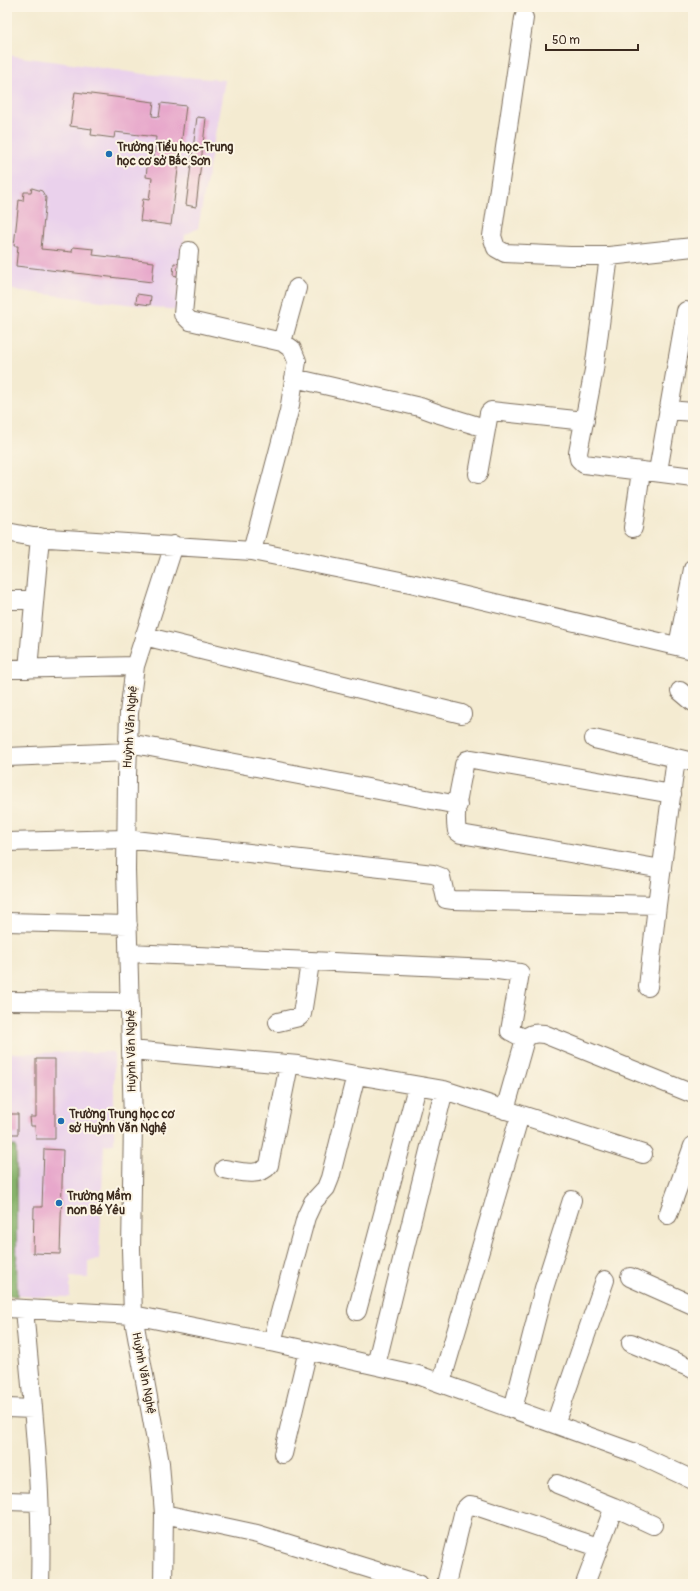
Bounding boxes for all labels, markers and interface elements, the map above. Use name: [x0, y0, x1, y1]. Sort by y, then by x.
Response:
scale bar: [546, 26, 638, 52]
text: 50 m: [552, 33, 580, 48]
place label: Trường Tiểu học-Trung học cơ sở Bắc Sơn: [116, 139, 233, 169]
marker: Trường Tiểu học-Trung học cơ sở Bắc Sơn: [104, 149, 114, 159]
street label: Huỳnh Văn Nghệ: [120, 685, 141, 769]
street label: Huỳnh Văn Nghệ: [123, 1009, 140, 1093]
place label: Trường Trung học cơ sở Huỳnh Văn Nghệ: [68, 1107, 176, 1136]
marker: Trường Trung học cơ sở Huỳnh Văn Nghệ: [56, 1116, 66, 1126]
place label: Trường Mầm non Bé Yêu: [66, 1187, 132, 1218]
marker: Trường Mầm non Bé Yêu: [54, 1198, 64, 1208]
street label: Huỳnh Văn Nghệ: [128, 1331, 159, 1415]

